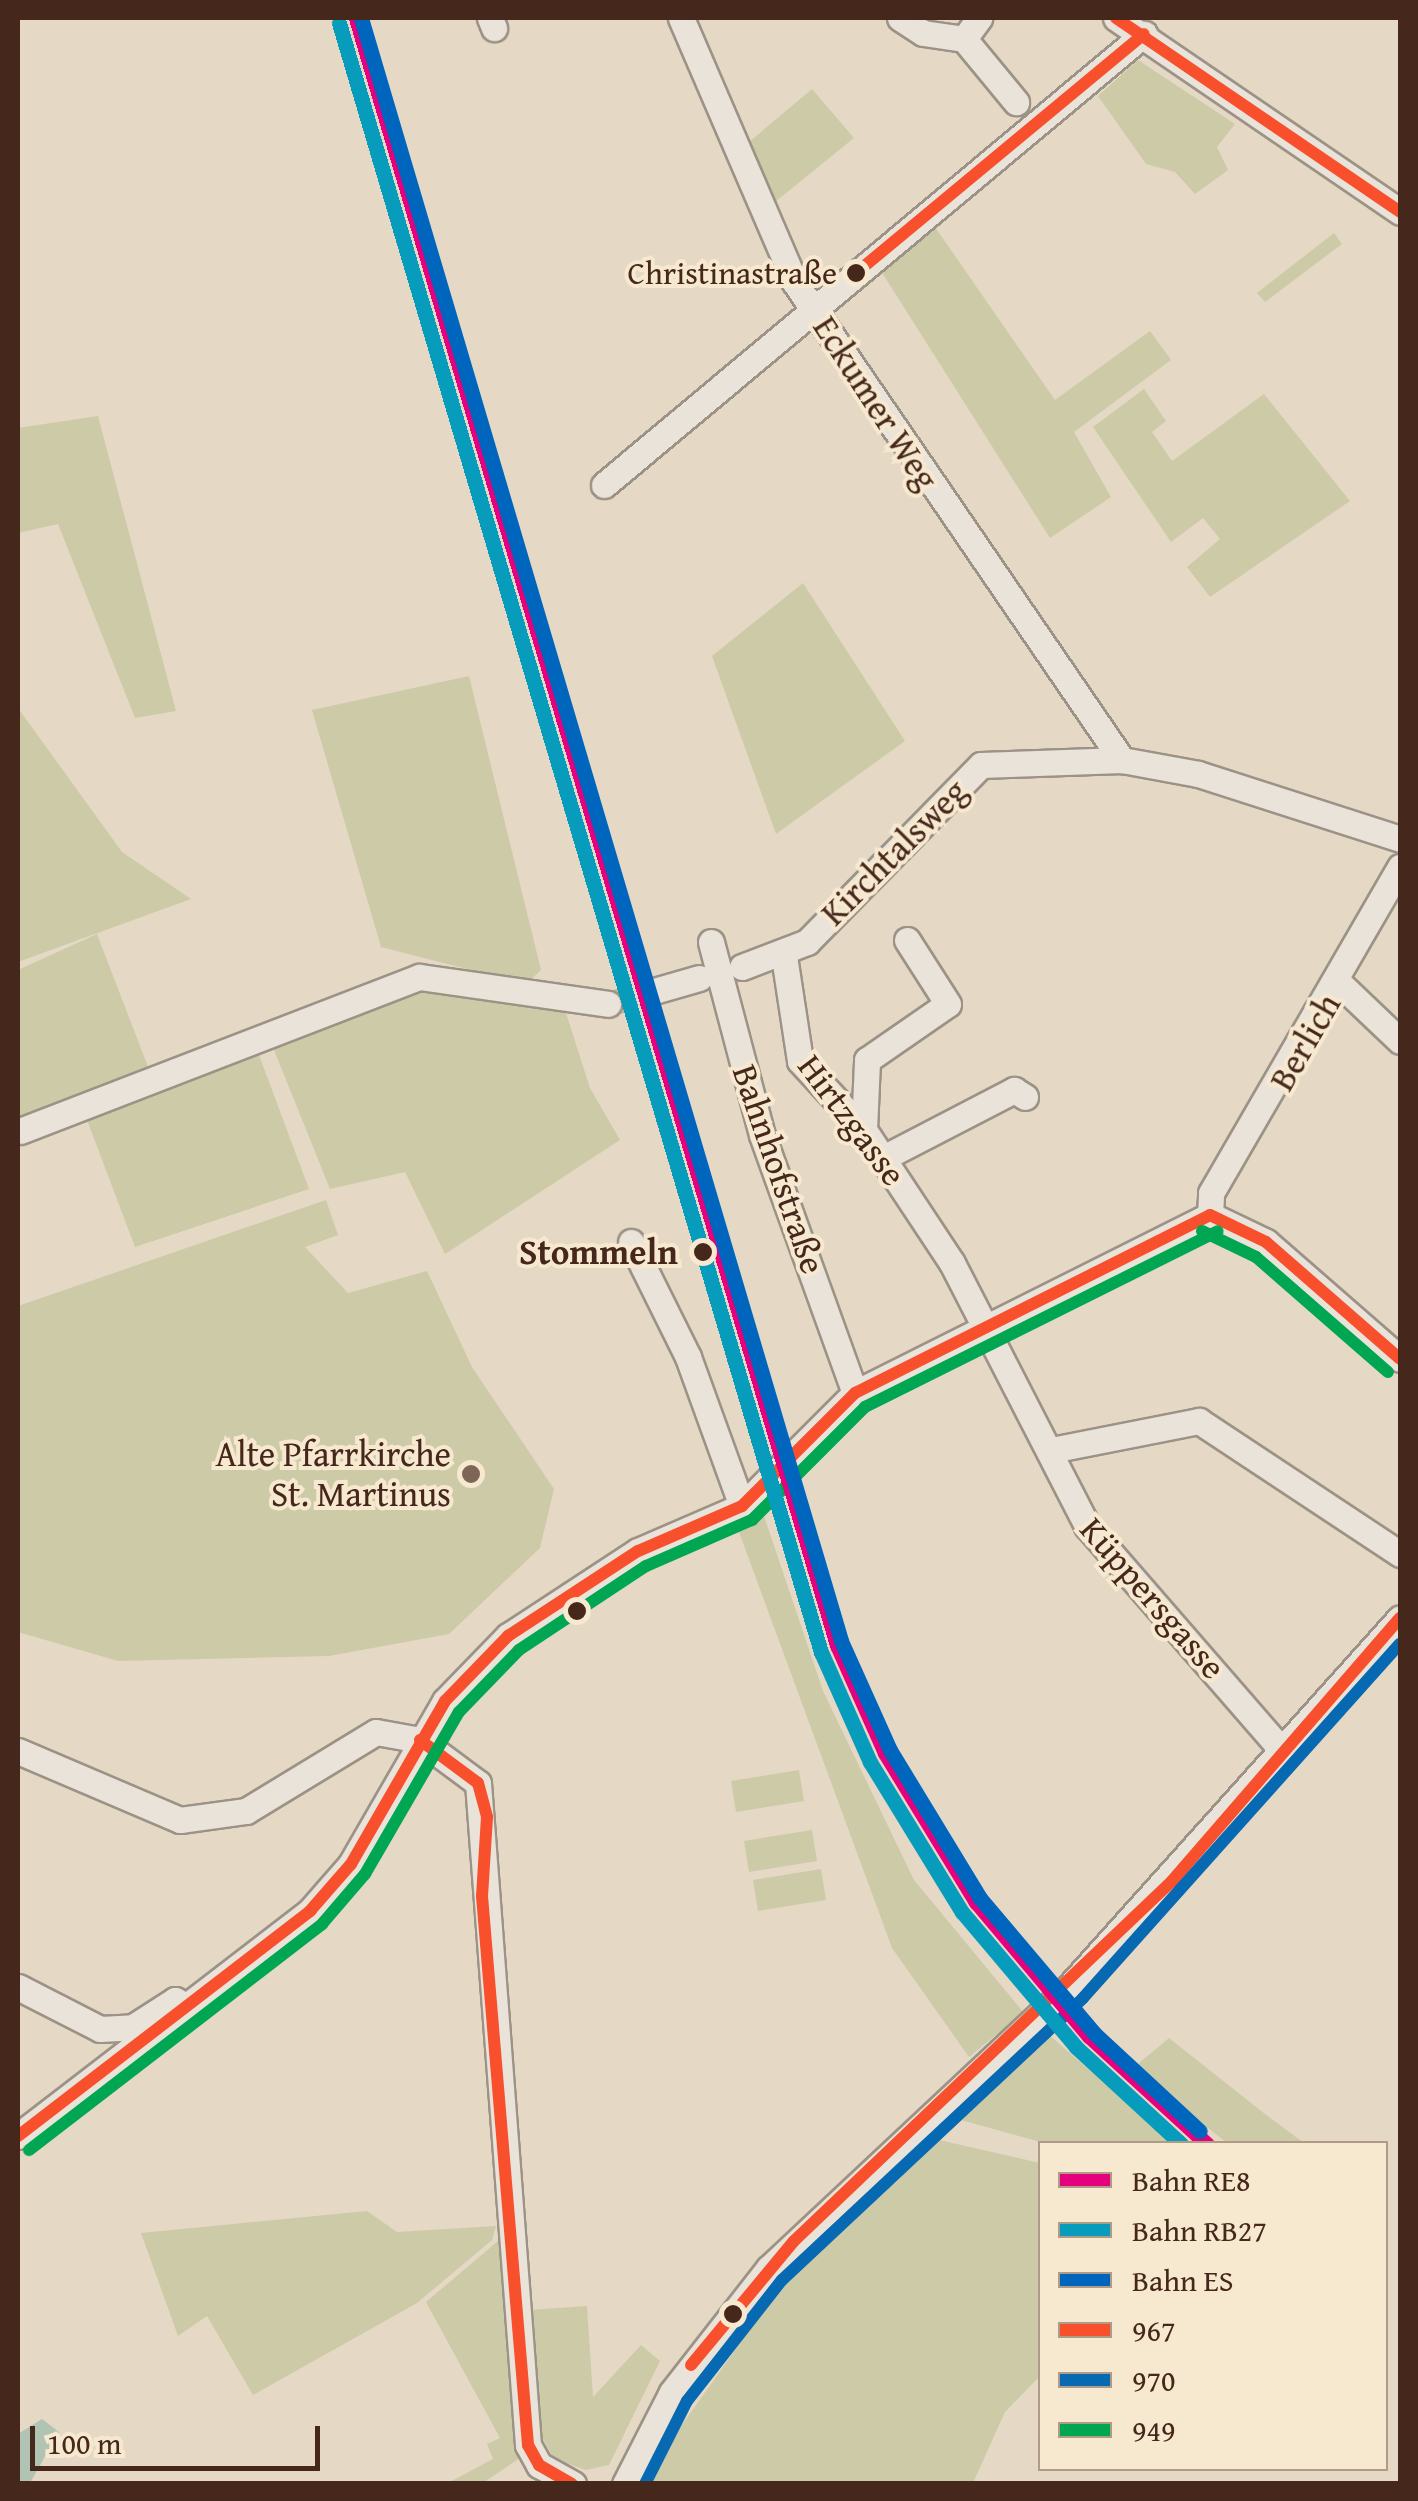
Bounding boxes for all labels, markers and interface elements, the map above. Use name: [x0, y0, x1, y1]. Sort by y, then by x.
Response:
place label: Christinastraße: [628, 254, 837, 292]
marker: Christinastraße: [846, 263, 866, 283]
street label: Eckumer Weg: [804, 308, 948, 498]
street label: Kirchtalsweg: [812, 770, 976, 934]
street label: Berlich: [1261, 986, 1349, 1098]
street label: Hirtzgasse: [789, 1046, 915, 1194]
street label: Bahnhofstraße: [724, 1059, 834, 1279]
place label: Stommeln: [519, 1231, 678, 1273]
marker: Stommeln: [687, 1236, 719, 1268]
place label: Alte Pfarrkirche St. Martinus: [215, 1433, 451, 1515]
marker: Alte Pfarrkirche St. Martinus: [460, 1463, 482, 1485]
street label: Küppersgasse: [1071, 1509, 1235, 1687]
unlabelled marker: [567, 1601, 587, 1621]
legend: [1038, 2141, 1388, 2471]
text: Bahn RE8: [1132, 2158, 1250, 2202]
text: Bahn RB27: [1132, 2208, 1267, 2252]
text: Bahn ES: [1132, 2258, 1233, 2302]
unlabelled marker: [723, 2304, 743, 2324]
text: 967: [1132, 2308, 1175, 2352]
text: 970: [1132, 2358, 1175, 2402]
scale bar: [35, 2406, 325, 2468]
text: 949: [1132, 2408, 1175, 2452]
text: 100 m: [47, 2421, 121, 2465]

